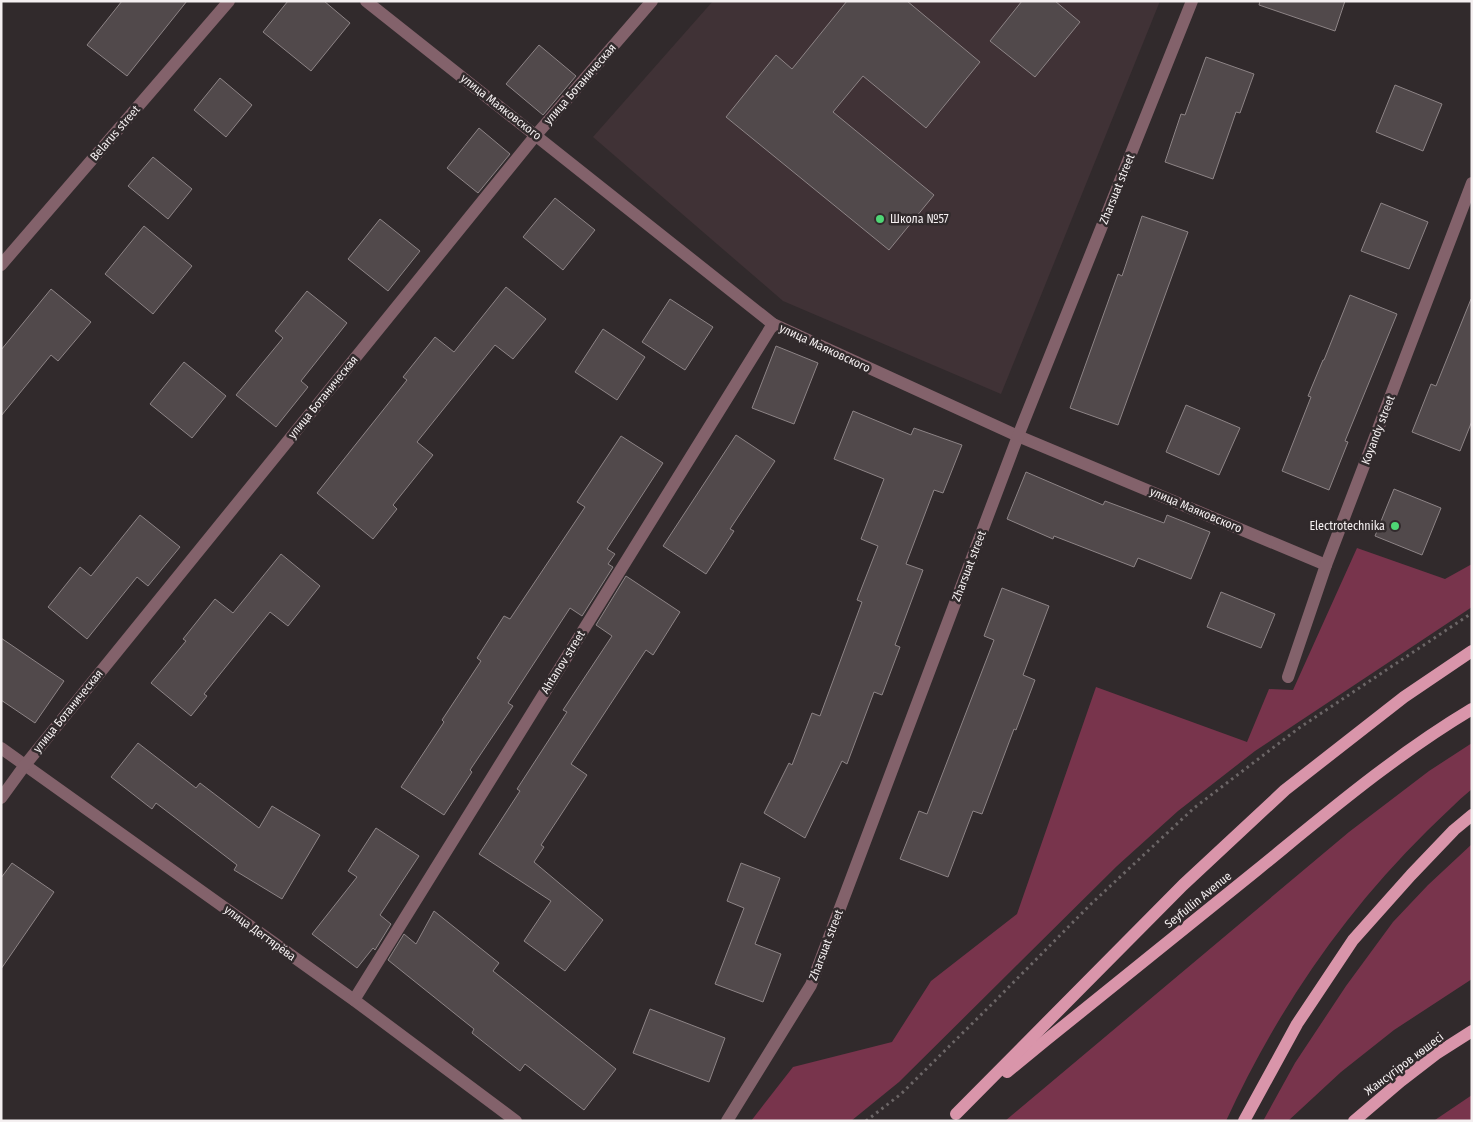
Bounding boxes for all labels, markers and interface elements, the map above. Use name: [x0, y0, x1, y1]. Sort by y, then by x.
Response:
street label: улица Ботаническая: [541, 41, 619, 127]
street label: улица Маяковского: [458, 71, 544, 143]
street label: Belarus street: [87, 102, 143, 163]
street label: Zharsuat street: [1097, 152, 1137, 226]
place label: Школа №57: [890, 212, 949, 226]
marker: Школа №57: [874, 213, 886, 225]
street label: улица Маяковского: [777, 321, 873, 375]
street label: улица Ботаническая: [285, 353, 361, 441]
street label: Koyandy street: [1358, 393, 1398, 467]
street label: улица Маяковского: [1148, 484, 1244, 536]
place label: Electrotechnika: [1309, 519, 1385, 533]
marker: Electrotechnika: [1389, 520, 1401, 532]
street label: Zharsuat street: [949, 529, 989, 603]
street label: Ahtanov street: [538, 628, 588, 696]
street label: улица Ботаническая: [30, 667, 106, 755]
street label: Seyfullin Avenue: [1162, 869, 1234, 931]
street label: улица Дегтярёва: [222, 902, 299, 964]
street label: Zharsuat street: [806, 908, 846, 982]
street label: Жансүгіров көшесі: [1362, 1030, 1446, 1098]

